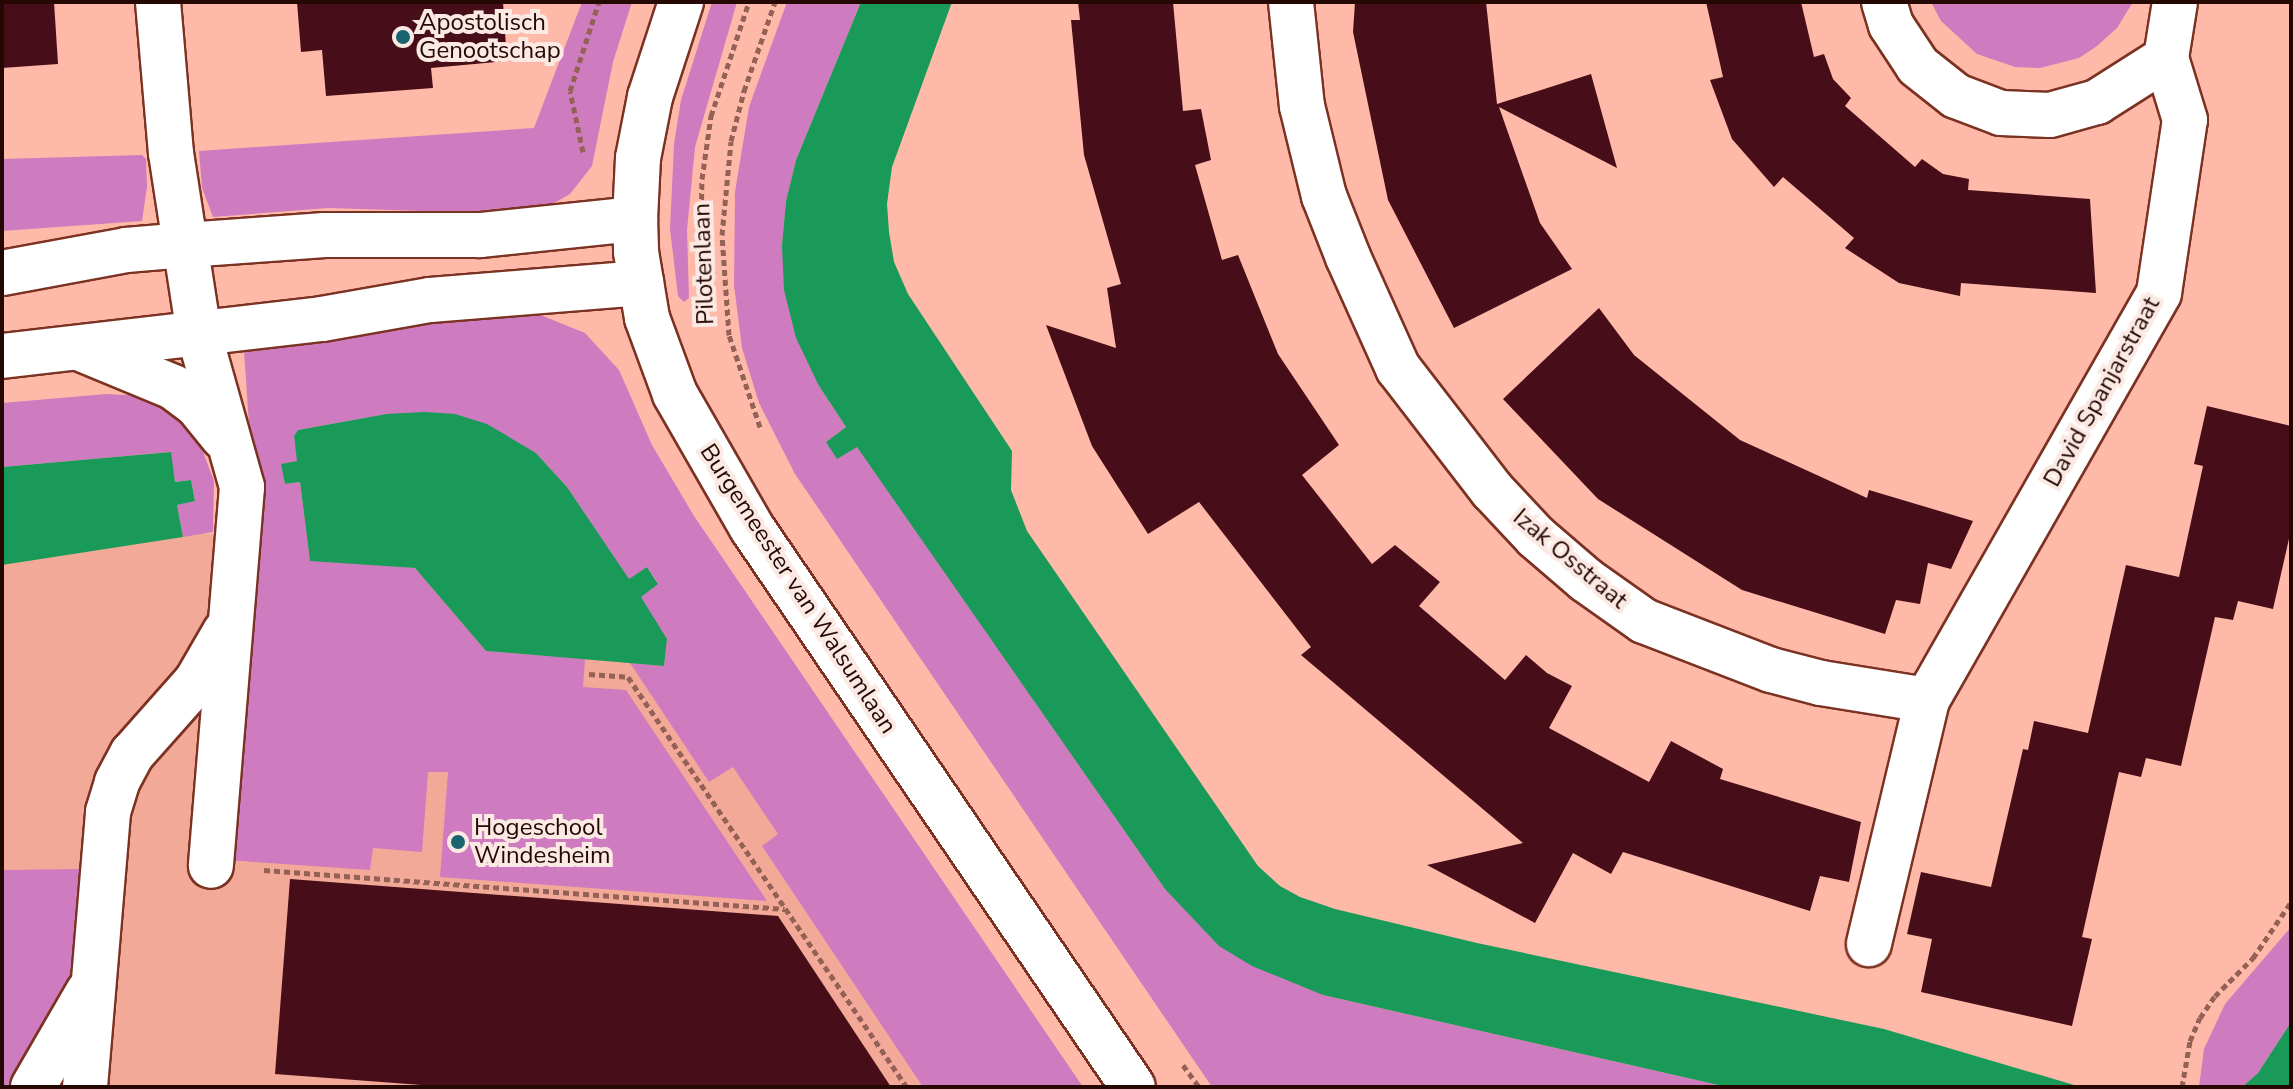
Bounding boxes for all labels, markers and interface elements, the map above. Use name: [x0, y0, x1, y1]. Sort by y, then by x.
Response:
place label: Apostolisch Genootschap: [419, 9, 561, 65]
marker: Apostolisch Genootschap: [394, 28, 412, 46]
street label: Pilotenlaan: [687, 203, 721, 325]
street label: David Spanjarstraat: [2038, 292, 2166, 492]
street label: Burgemeester van Walsumlaan: [694, 439, 902, 739]
street label: Izak Osstraat: [1507, 503, 1633, 615]
place label: Hogeschool Windesheim: [474, 814, 610, 870]
marker: Hogeschool Windesheim: [449, 833, 467, 851]

